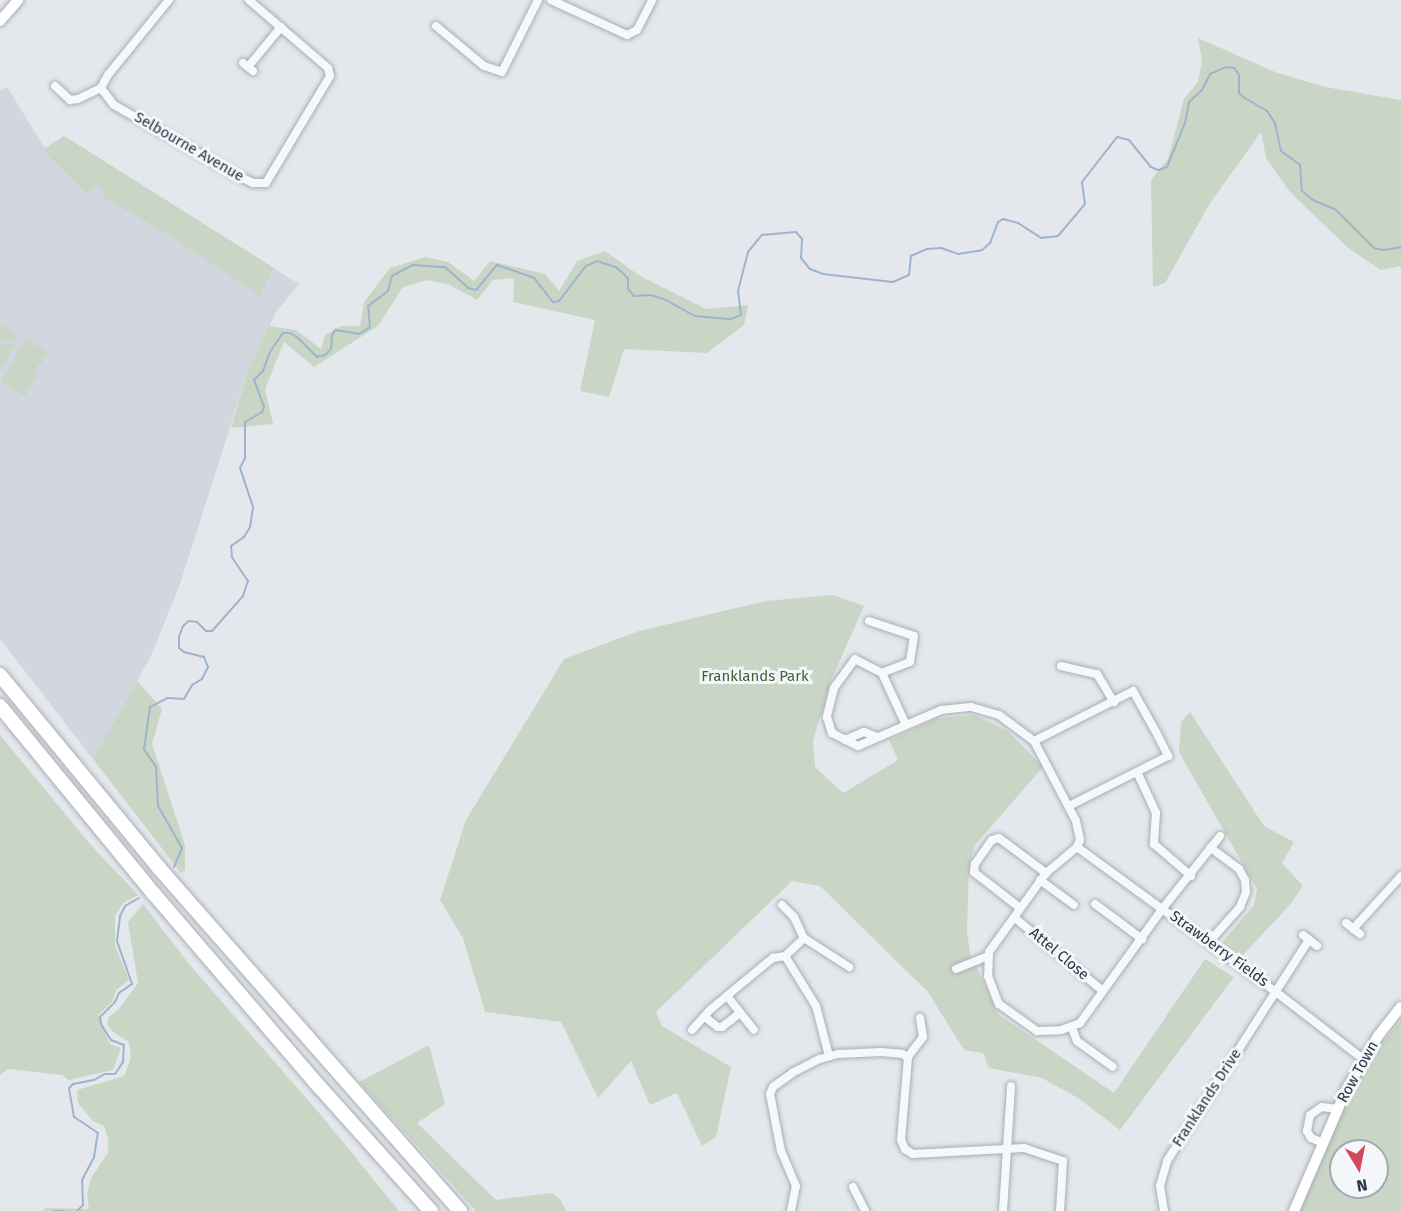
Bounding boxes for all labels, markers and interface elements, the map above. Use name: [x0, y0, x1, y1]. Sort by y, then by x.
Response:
street label: Selbourne Avenue: [131, 108, 247, 186]
park label: Franklands Park: [701, 668, 809, 686]
street label: Strawberry Fields: [1166, 907, 1272, 991]
street label: Attel Close: [1026, 924, 1092, 984]
street label: Row Town: [1334, 1038, 1382, 1106]
street label: Franklands Drive: [1169, 1046, 1245, 1150]
north arrow: [1329, 1139, 1389, 1199]
text: N: [1355, 1175, 1369, 1196]

